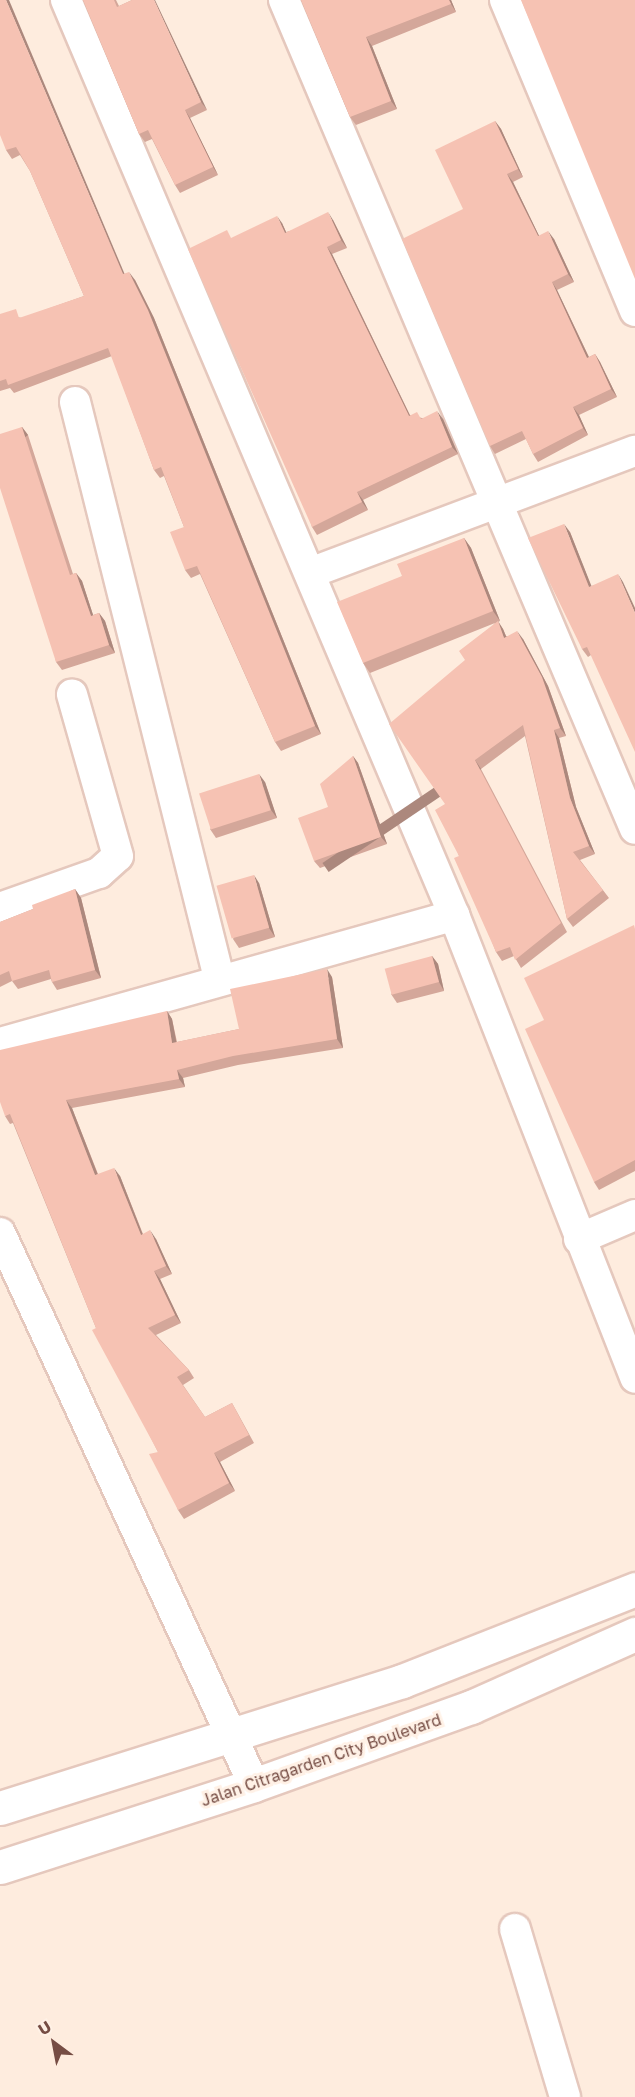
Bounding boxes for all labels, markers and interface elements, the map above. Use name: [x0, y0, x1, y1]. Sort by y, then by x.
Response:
street label: Jalan Citragarden City Boulevard: [198, 1710, 444, 1810]
north arrow: [24, 2013, 84, 2073]
text: U: [34, 2016, 55, 2039]

